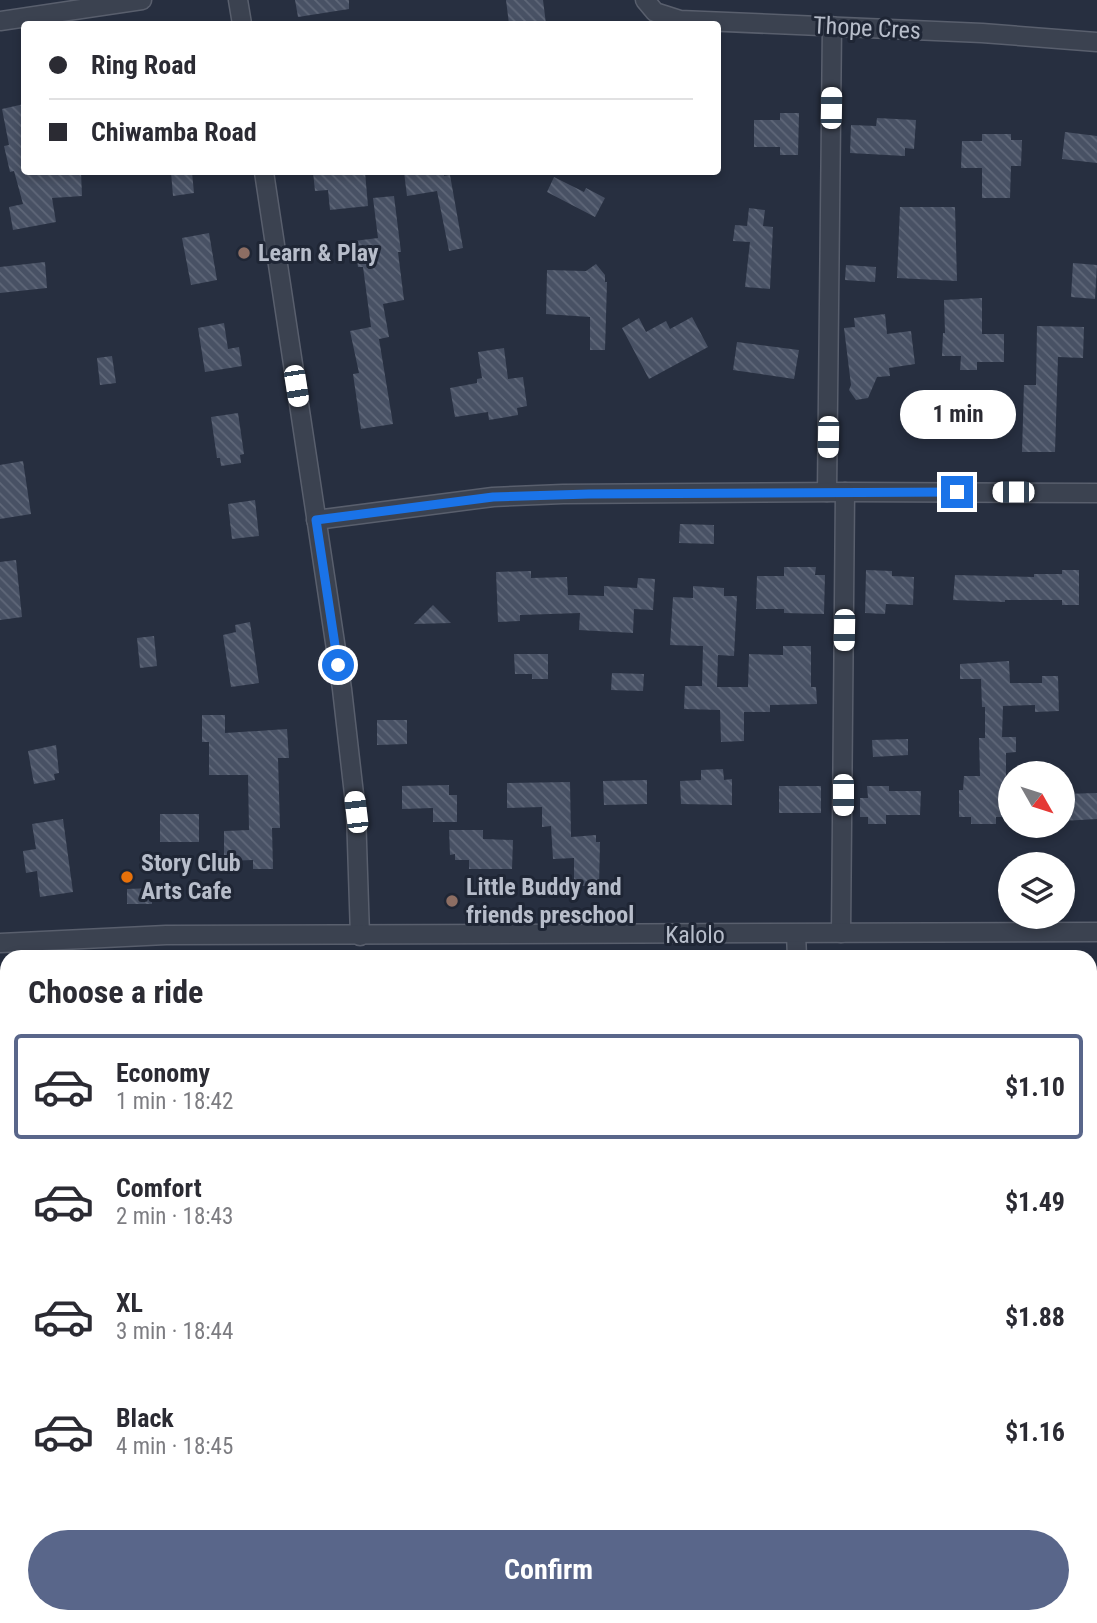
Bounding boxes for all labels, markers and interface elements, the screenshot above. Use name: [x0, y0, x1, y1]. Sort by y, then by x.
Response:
street label: Thope Cres: [813, 11, 921, 45]
text: Ring Road: [91, 50, 196, 80]
car: [821, 87, 842, 129]
text: Chiwamba Road: [91, 117, 257, 147]
place label: Learn & Play: [258, 239, 379, 267]
marker: Learn & Play: [236, 245, 252, 261]
car: [283, 364, 310, 408]
callout: 1 min: [899, 391, 1015, 440]
text: 1 min: [932, 401, 984, 428]
car: [818, 416, 839, 458]
route end: [941, 476, 973, 508]
car: [993, 482, 1035, 503]
car: [834, 609, 855, 651]
route start: [322, 649, 354, 681]
north arrow: [998, 761, 1074, 838]
map controls: [998, 761, 1075, 929]
car: [833, 774, 854, 816]
car: [344, 790, 369, 834]
place label: Story Club Arts Cafe: [141, 849, 241, 905]
button: layers: [998, 852, 1075, 929]
marker: Story Club Arts Cafe: [119, 869, 135, 885]
place label: Little Buddy and friends preschool: [466, 873, 634, 929]
marker: Little Buddy and friends preschool: [444, 893, 460, 909]
street label: Kalolo: [665, 921, 725, 949]
text: Choose a ride: [28, 973, 203, 1011]
icon: car: [32, 1055, 95, 1118]
text: Economy: [116, 1058, 210, 1088]
text: $1.10: [1005, 1072, 1065, 1102]
text: 1 min · 18:42: [116, 1088, 233, 1115]
icon: car: [32, 1170, 95, 1233]
text: Comfort: [116, 1173, 202, 1203]
text: $1.49: [1005, 1187, 1065, 1217]
text: 2 min · 18:43: [116, 1203, 233, 1230]
icon: car: [32, 1285, 95, 1348]
text: XL: [116, 1288, 143, 1318]
text: $1.88: [1005, 1302, 1065, 1332]
text: 3 min · 18:44: [116, 1318, 233, 1345]
icon: car: [32, 1400, 95, 1463]
text: Black: [116, 1403, 174, 1433]
text: $1.16: [1005, 1417, 1065, 1447]
text: 4 min · 18:45: [116, 1433, 233, 1460]
button: Confirm: [28, 1530, 1069, 1610]

